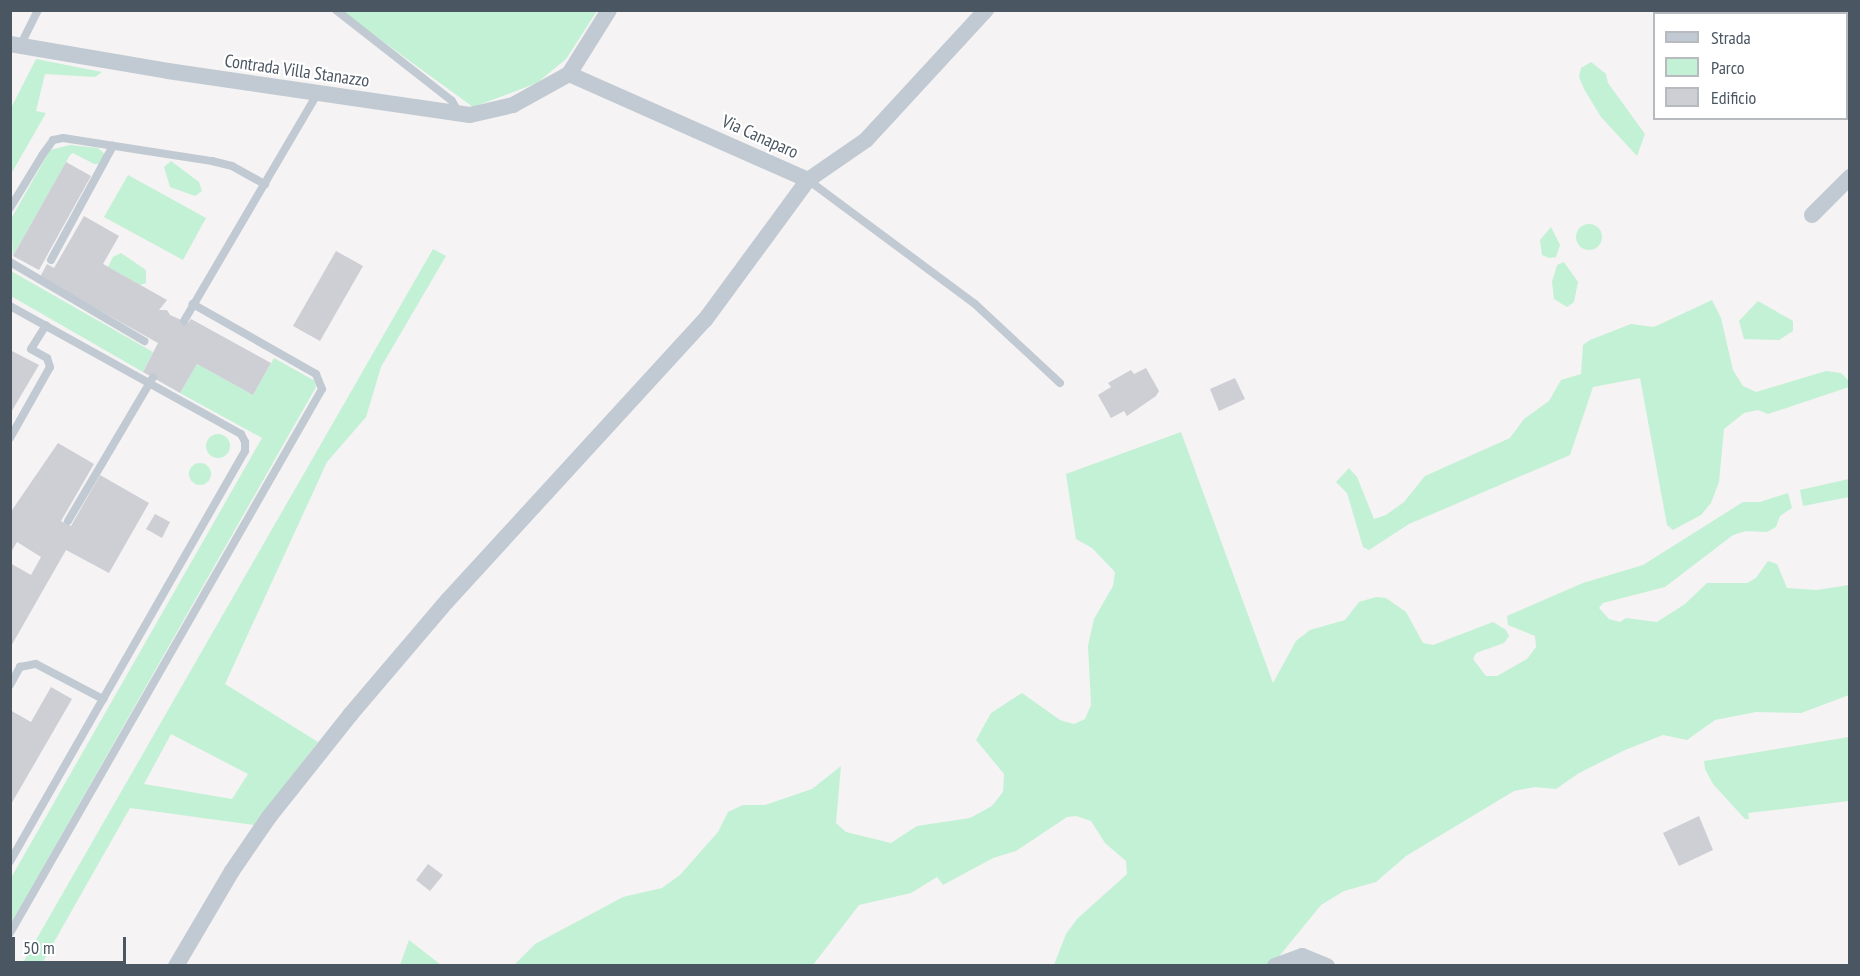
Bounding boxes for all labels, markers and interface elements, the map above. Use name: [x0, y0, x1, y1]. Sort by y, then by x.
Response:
legend: [1653, 12, 1848, 120]
text: Strada: [1711, 26, 1751, 49]
street label: Contrada Villa Stanazzo: [223, 50, 371, 92]
text: Parco: [1711, 56, 1745, 79]
text: Edificio: [1711, 86, 1756, 109]
street label: Via Canaparo: [718, 111, 802, 163]
scale bar: [15, 925, 129, 963]
text: 50 m: [23, 936, 55, 959]

